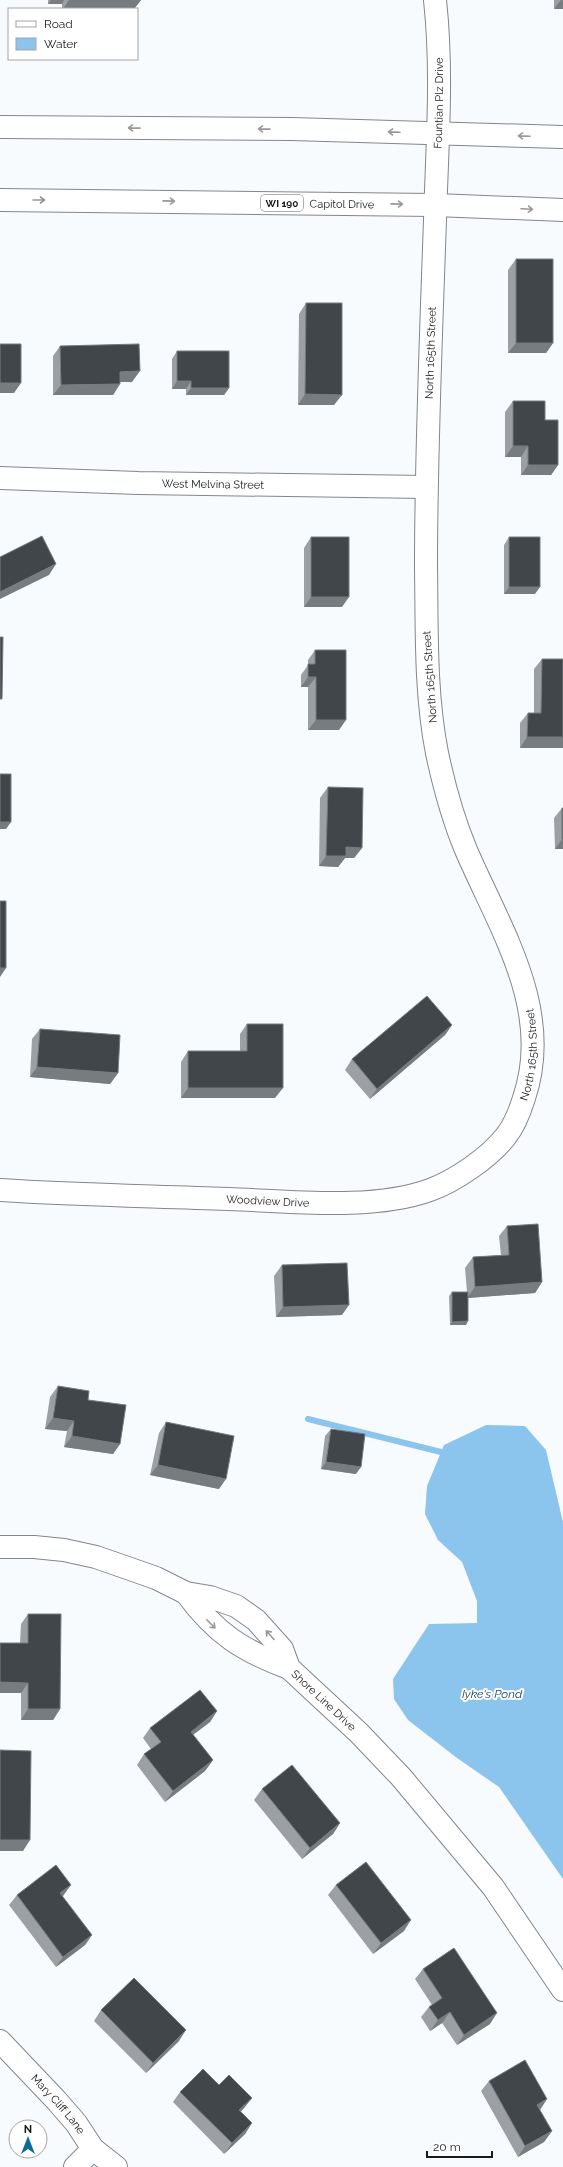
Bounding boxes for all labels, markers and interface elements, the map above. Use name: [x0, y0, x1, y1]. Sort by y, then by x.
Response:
legend: [8, 8, 138, 60]
text: Road: [44, 17, 73, 31]
text: Water: [44, 37, 78, 51]
street label: Fountian Plz Drive: [431, 57, 446, 149]
one-way arrow: [128, 124, 141, 132]
one-way arrow: [258, 125, 271, 133]
one-way arrow: [388, 129, 401, 136]
one-way arrow: [518, 132, 531, 139]
road number: WI 190: [261, 195, 303, 211]
one-way arrow: [32, 196, 45, 204]
one-way arrow: [162, 197, 175, 205]
street label: Capitol Drive: [310, 197, 375, 211]
one-way arrow: [390, 200, 403, 208]
one-way arrow: [520, 205, 533, 213]
street label: North 165th Street: [422, 306, 438, 399]
street label: West Melvina Street: [162, 477, 264, 491]
street label: North 165th Street: [420, 630, 440, 724]
street label: North 165th Street: [517, 1007, 539, 1102]
street label: Woodview Drive: [226, 1192, 310, 1209]
one-way arrow: [206, 1619, 216, 1629]
one-way arrow: [265, 1630, 275, 1640]
street label: Shore Line Drive: [289, 1667, 359, 1734]
water label: Iyke's Pond: [462, 1687, 523, 1701]
street label: Mary Cliff Lane: [29, 2072, 88, 2137]
north arrow: [8, 2119, 48, 2159]
text: N: [24, 2123, 32, 2136]
scale bar: [427, 2133, 492, 2159]
text: 20 m: [433, 2140, 461, 2154]

